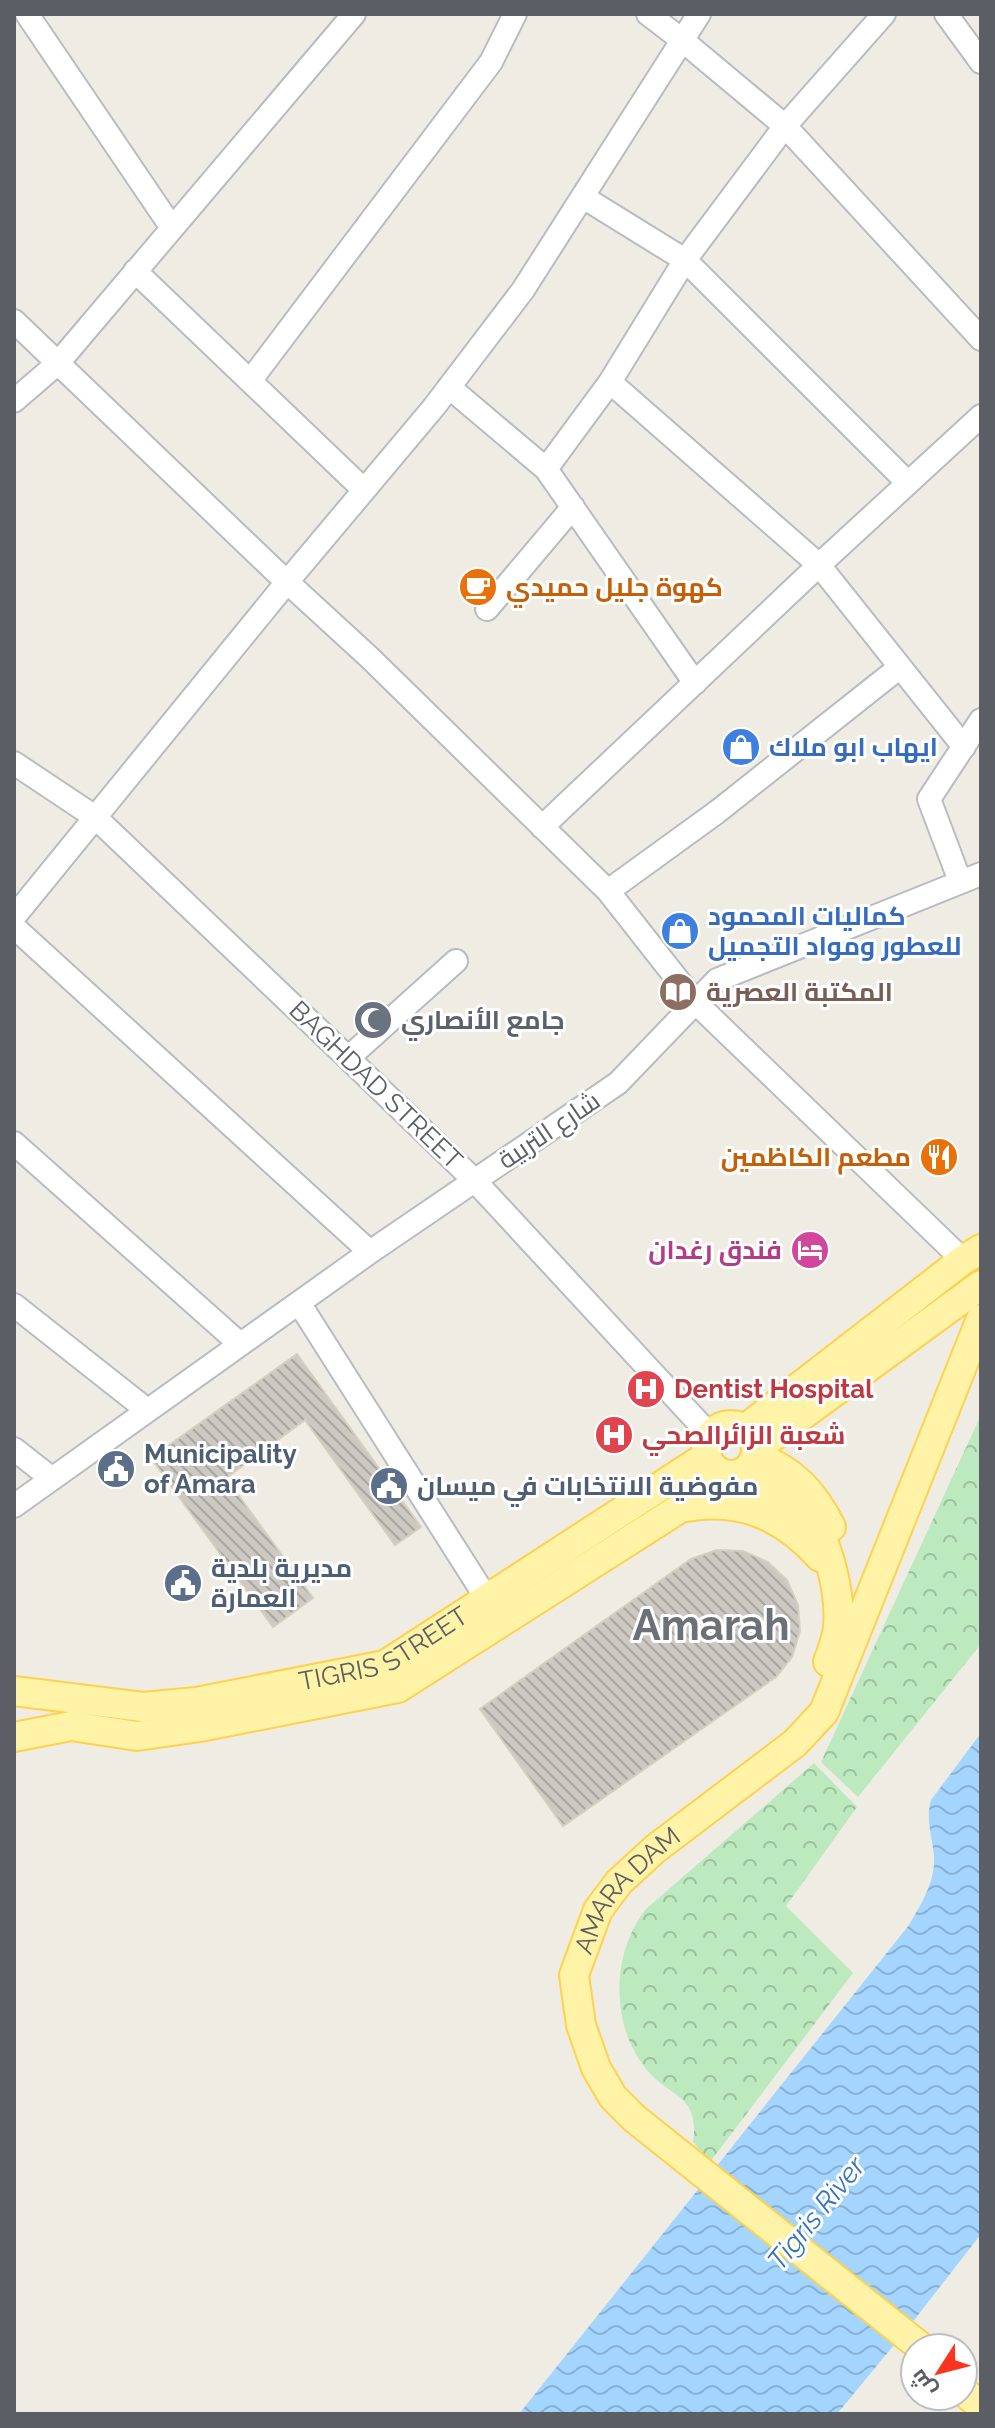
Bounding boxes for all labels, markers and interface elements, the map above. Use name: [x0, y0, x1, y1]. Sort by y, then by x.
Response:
cafe icon: كهوة جليل حميدي: [457, 566, 499, 608]
place label: كهوة جليل حميدي: [506, 572, 723, 608]
shop icon: ايهاب ابو ملاك: [720, 726, 762, 768]
place label: ايهاب ابو ملاك: [769, 732, 938, 763]
place label: كماليات المحمود للعطور ومواد التجميل: [708, 901, 962, 962]
shop icon: كماليات المحمود للعطور ومواد التجميل: [659, 910, 701, 952]
library icon: المكتبة العصرية: [657, 971, 699, 1013]
place label: المكتبة العصرية: [706, 977, 893, 1007]
street label: BAGHDAD STREET: [283, 995, 469, 1175]
mosque icon: جامع الأنصاري: [352, 999, 394, 1041]
place label: جامع الأنصاري: [401, 1005, 564, 1041]
street label: شارع التربية: [492, 1085, 607, 1177]
restaurant icon: مطعم الكاظمين: [918, 1136, 960, 1178]
place label: مطعم الكاظمين: [721, 1142, 911, 1175]
hotel icon: فندق رغدان: [789, 1229, 831, 1271]
place label: فندق رغدان: [648, 1235, 782, 1266]
hospital icon: Dentist Hospital: [625, 1368, 667, 1410]
place label: Dentist Hospital: [674, 1374, 874, 1404]
hospital icon: شعبة الزائرالصحي: [593, 1414, 635, 1456]
place label: شعبة الزائرالصحي: [642, 1420, 846, 1456]
place label: Municipality of Amara: [144, 1439, 297, 1499]
public building icon: Municipality of Amara: [95, 1448, 137, 1490]
public building icon: مفوضية الانتخابات في ميسان: [368, 1465, 410, 1507]
place label: مفوضية الانتخابات في ميسان: [417, 1471, 758, 1507]
place label: مديرية بلدية العمارة: [211, 1553, 352, 1613]
public building icon: مديرية بلدية العمارة: [162, 1562, 204, 1604]
street label: TIGRIS STREET: [296, 1600, 474, 1696]
district label: Amarah: [632, 1601, 790, 1650]
street label: AMARA DAM: [568, 1821, 686, 1958]
water label: Tigris River: [761, 2149, 873, 2276]
north arrow: [899, 2332, 979, 2412]
text: ش: [904, 2364, 942, 2403]

